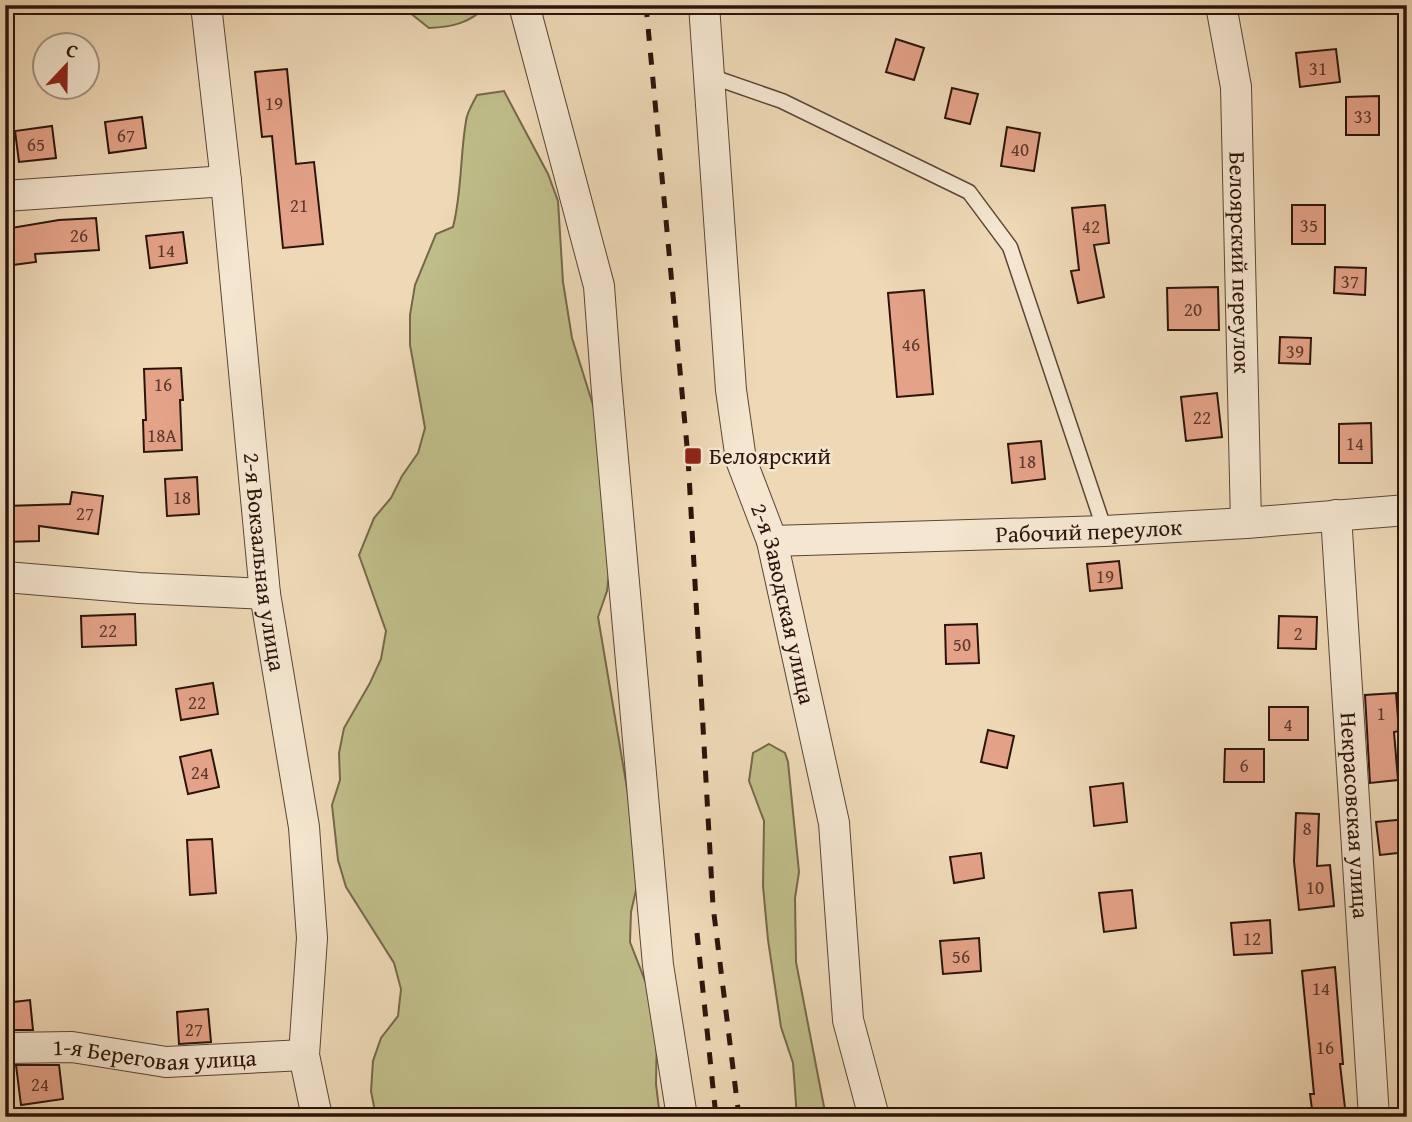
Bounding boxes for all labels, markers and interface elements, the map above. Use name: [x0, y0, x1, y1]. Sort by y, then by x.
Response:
north arrow: [32, 32, 102, 102]
text: С: [62, 35, 83, 65]
house number: 31: [1309, 54, 1327, 82]
house number: 19: [265, 89, 283, 117]
house number: 33: [1354, 102, 1372, 130]
house number: 67: [117, 121, 135, 149]
house number: 65: [27, 130, 45, 158]
house number: 40: [1011, 135, 1029, 163]
street label: Белоярский переулок: [1221, 151, 1260, 374]
house number: 21: [290, 191, 308, 219]
house number: 35: [1300, 211, 1318, 239]
house number: 42: [1082, 212, 1100, 240]
house number: 26: [70, 221, 88, 249]
house number: 14: [157, 236, 175, 264]
house number: 37: [1341, 267, 1359, 295]
house number: 20: [1184, 295, 1202, 323]
house number: 46: [902, 330, 920, 358]
house number: 39: [1286, 337, 1304, 365]
house number: 16: [154, 370, 172, 398]
house number: 22: [1193, 403, 1211, 431]
house number: 18А: [147, 421, 177, 449]
house number: 14: [1346, 429, 1364, 457]
place label: Белоярский: [709, 439, 831, 472]
marker: Белоярский: [683, 446, 703, 466]
house number: 18: [1018, 447, 1036, 475]
street label: 2-я Вокзальная улица: [236, 451, 295, 674]
house number: 18: [173, 483, 191, 511]
street label: 2-я Заводская улица: [743, 498, 824, 707]
house number: 27: [76, 499, 94, 527]
street label: Рабочий переулок: [995, 510, 1183, 550]
house number: 19: [1096, 562, 1114, 590]
house number: 22: [99, 616, 117, 644]
house number: 2: [1293, 619, 1303, 647]
house number: 50: [953, 630, 971, 658]
house number: 22: [188, 688, 206, 716]
house number: 1: [1376, 699, 1386, 727]
house number: 4: [1283, 710, 1293, 738]
street label: Некрасовская улица: [1332, 711, 1378, 920]
house number: 6: [1239, 751, 1249, 779]
house number: 24: [191, 758, 209, 786]
house number: 8: [1302, 814, 1312, 842]
house number: 10: [1306, 873, 1324, 901]
house number: 12: [1243, 924, 1261, 952]
house number: 56: [952, 942, 970, 970]
house number: 14: [1312, 974, 1330, 1002]
house number: 27: [185, 1015, 203, 1043]
street label: 1-я Береговая улица: [52, 1030, 257, 1078]
house number: 16: [1316, 1033, 1334, 1061]
house number: 24: [31, 1070, 49, 1098]

